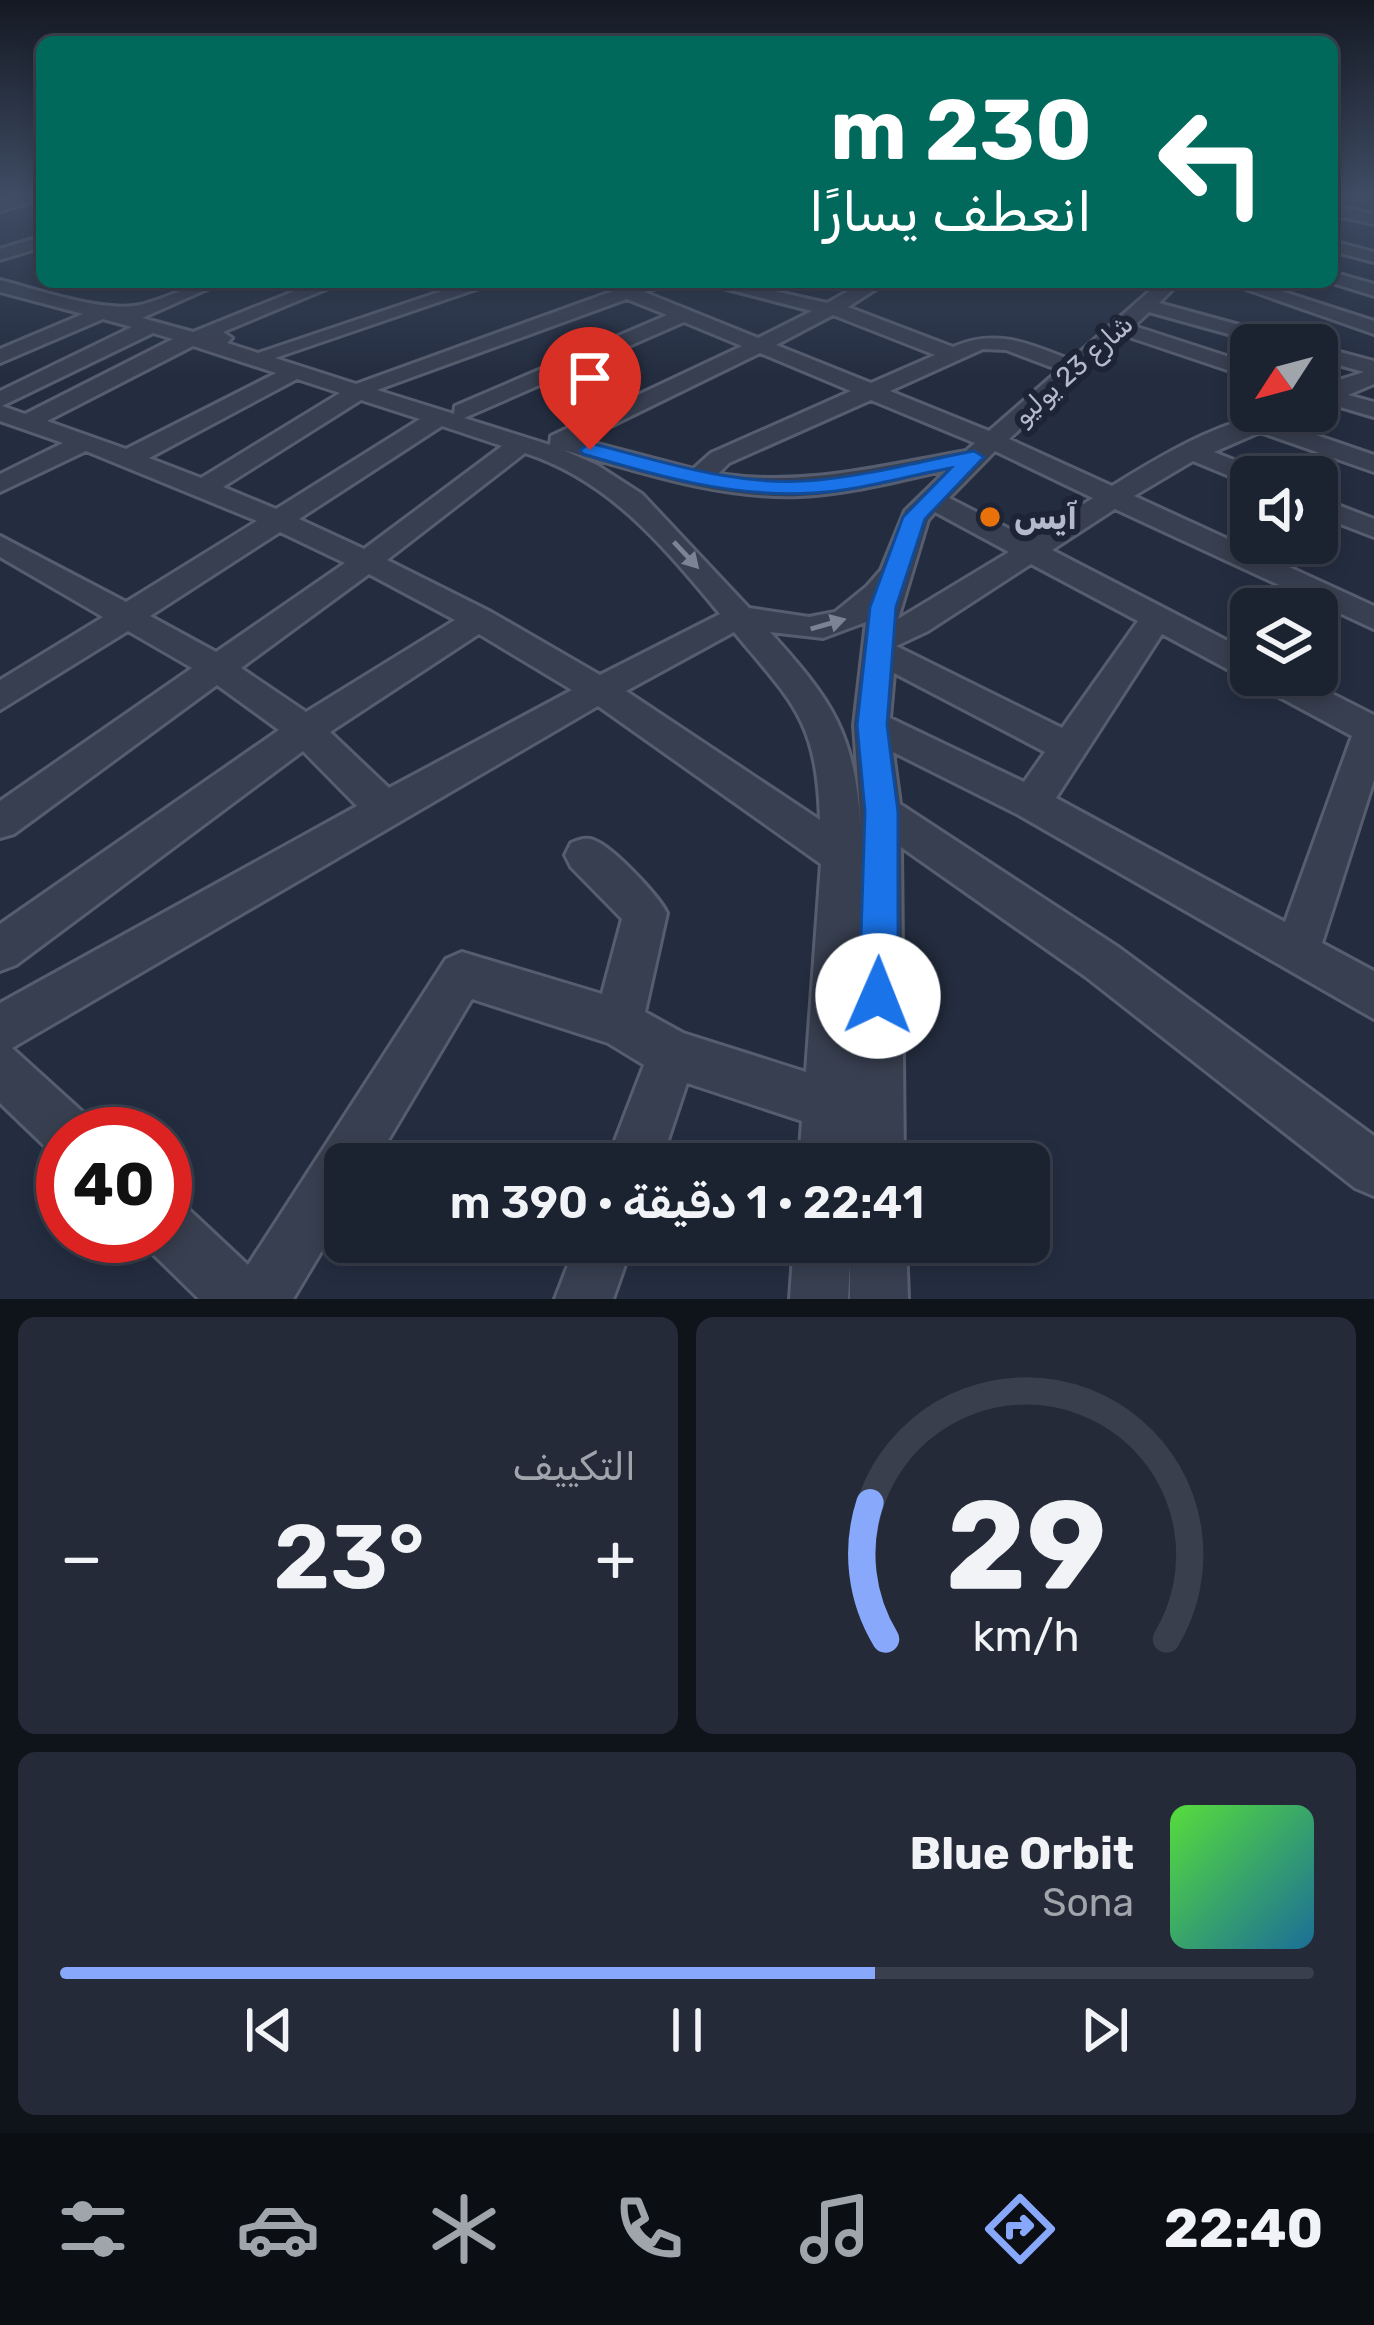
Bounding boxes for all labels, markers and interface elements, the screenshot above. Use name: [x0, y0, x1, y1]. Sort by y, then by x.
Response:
text: 230 m: [830, 80, 1092, 180]
icon: left: [1134, 84, 1290, 240]
text: انعطف يسارًا: [809, 181, 1092, 245]
street label: شارع 23 يوليو: [1006, 308, 1141, 434]
north arrow: [1230, 324, 1338, 432]
map controls: [1230, 324, 1338, 696]
pin: [539, 327, 641, 450]
icon: arrive: [557, 345, 623, 411]
button: sound: [1230, 456, 1338, 564]
place label: آيس: [1014, 498, 1077, 537]
marker: آيس: [977, 504, 1003, 530]
one-way arrow: [672, 540, 699, 569]
button: layers: [1230, 588, 1338, 696]
one-way arrow: [810, 613, 847, 632]
position arrow: [815, 933, 941, 1059]
speed limit sign: 40: [36, 1107, 192, 1263]
text: 22:41 · 1 دقيقة · 390 m: [450, 1176, 924, 1229]
text: التكييف: [512, 1444, 636, 1490]
text: 29: [945, 1471, 1107, 1619]
text: 23°: [273, 1504, 425, 1611]
text: −: [60, 1518, 103, 1597]
text: +: [595, 1518, 636, 1597]
text: km/h: [972, 1610, 1080, 1661]
text: Blue Orbit: [910, 1827, 1134, 1880]
text: Sona: [1042, 1880, 1134, 1926]
icon: previous: [236, 1997, 302, 2063]
icon: pause: [654, 1997, 720, 2063]
icon: next: [1072, 1997, 1138, 2063]
icon: filters: [51, 2187, 135, 2271]
icon: car: [236, 2187, 320, 2271]
icon: climate: [422, 2187, 506, 2271]
icon: phone: [607, 2187, 691, 2271]
icon: music: [793, 2187, 877, 2271]
icon: directions: [978, 2187, 1062, 2271]
text: 22:40: [1164, 2197, 1323, 2261]

